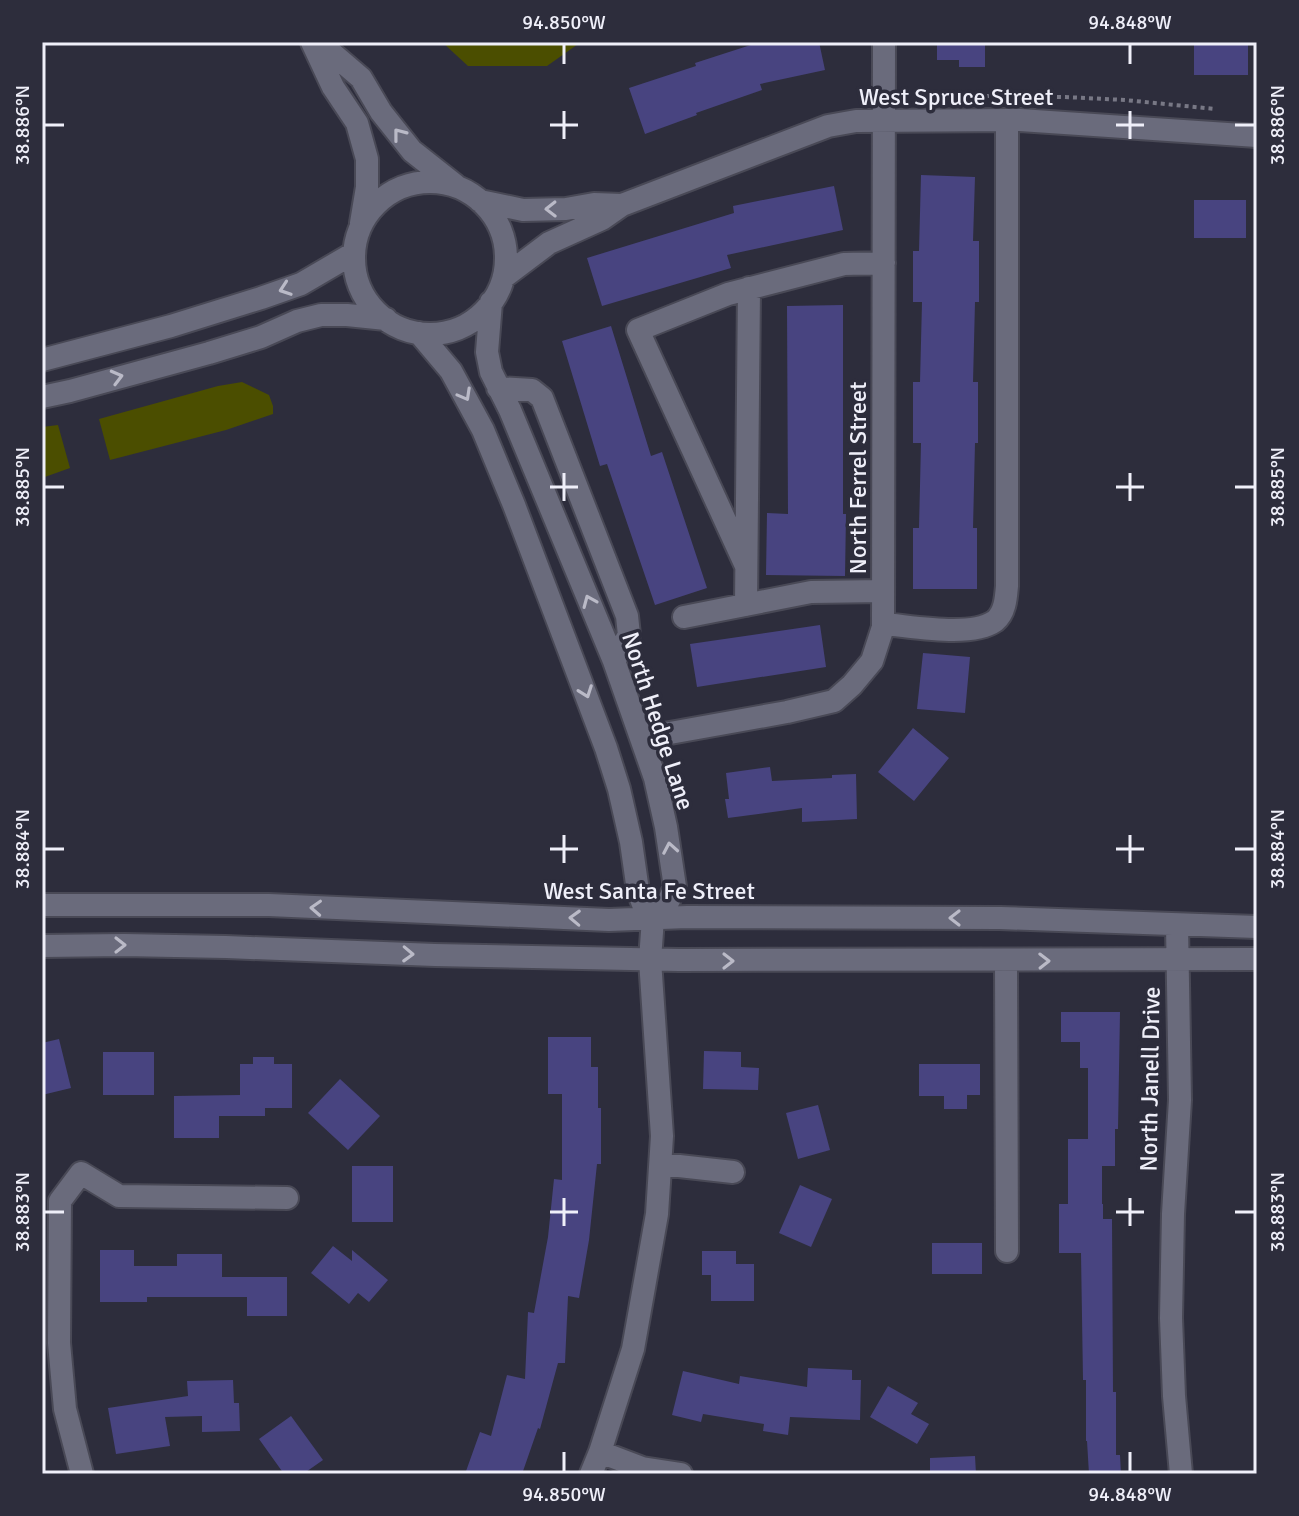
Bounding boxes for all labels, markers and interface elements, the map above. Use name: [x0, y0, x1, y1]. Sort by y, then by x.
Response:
text: 94.850°W: [522, 10, 606, 35]
text: 94.848°W: [1088, 10, 1172, 35]
street label: West Spruce Street: [859, 82, 1053, 112]
text: 38.886°N: [10, 85, 35, 165]
text: 38.886°N: [1265, 85, 1290, 165]
one-way arrow: [394, 128, 408, 143]
one-way arrow: [544, 201, 557, 218]
one-way arrow: [279, 280, 293, 296]
one-way arrow: [110, 370, 124, 387]
street label: North Ferrel Street: [843, 382, 873, 574]
one-way arrow: [455, 387, 470, 402]
text: 38.885°N: [10, 447, 35, 527]
text: 38.885°N: [1265, 447, 1290, 527]
one-way arrow: [582, 595, 599, 609]
street label: North Hedge Lane: [615, 628, 701, 814]
one-way arrow: [576, 684, 592, 698]
text: 38.884°N: [10, 809, 35, 889]
text: 38.884°N: [1265, 809, 1290, 889]
one-way arrow: [662, 841, 679, 855]
street label: West Santa Fe Street: [543, 876, 755, 906]
one-way arrow: [309, 899, 322, 916]
one-way arrow: [948, 909, 961, 927]
one-way arrow: [568, 910, 581, 927]
one-way arrow: [114, 936, 127, 954]
one-way arrow: [402, 945, 415, 962]
one-way arrow: [722, 952, 735, 970]
one-way arrow: [1038, 952, 1051, 970]
street label: North Janell Drive: [1133, 986, 1167, 1172]
text: 38.883°N: [10, 1172, 35, 1252]
text: 38.883°N: [1265, 1172, 1290, 1252]
text: 94.850°W: [522, 1482, 606, 1507]
text: 94.848°W: [1088, 1482, 1172, 1507]

